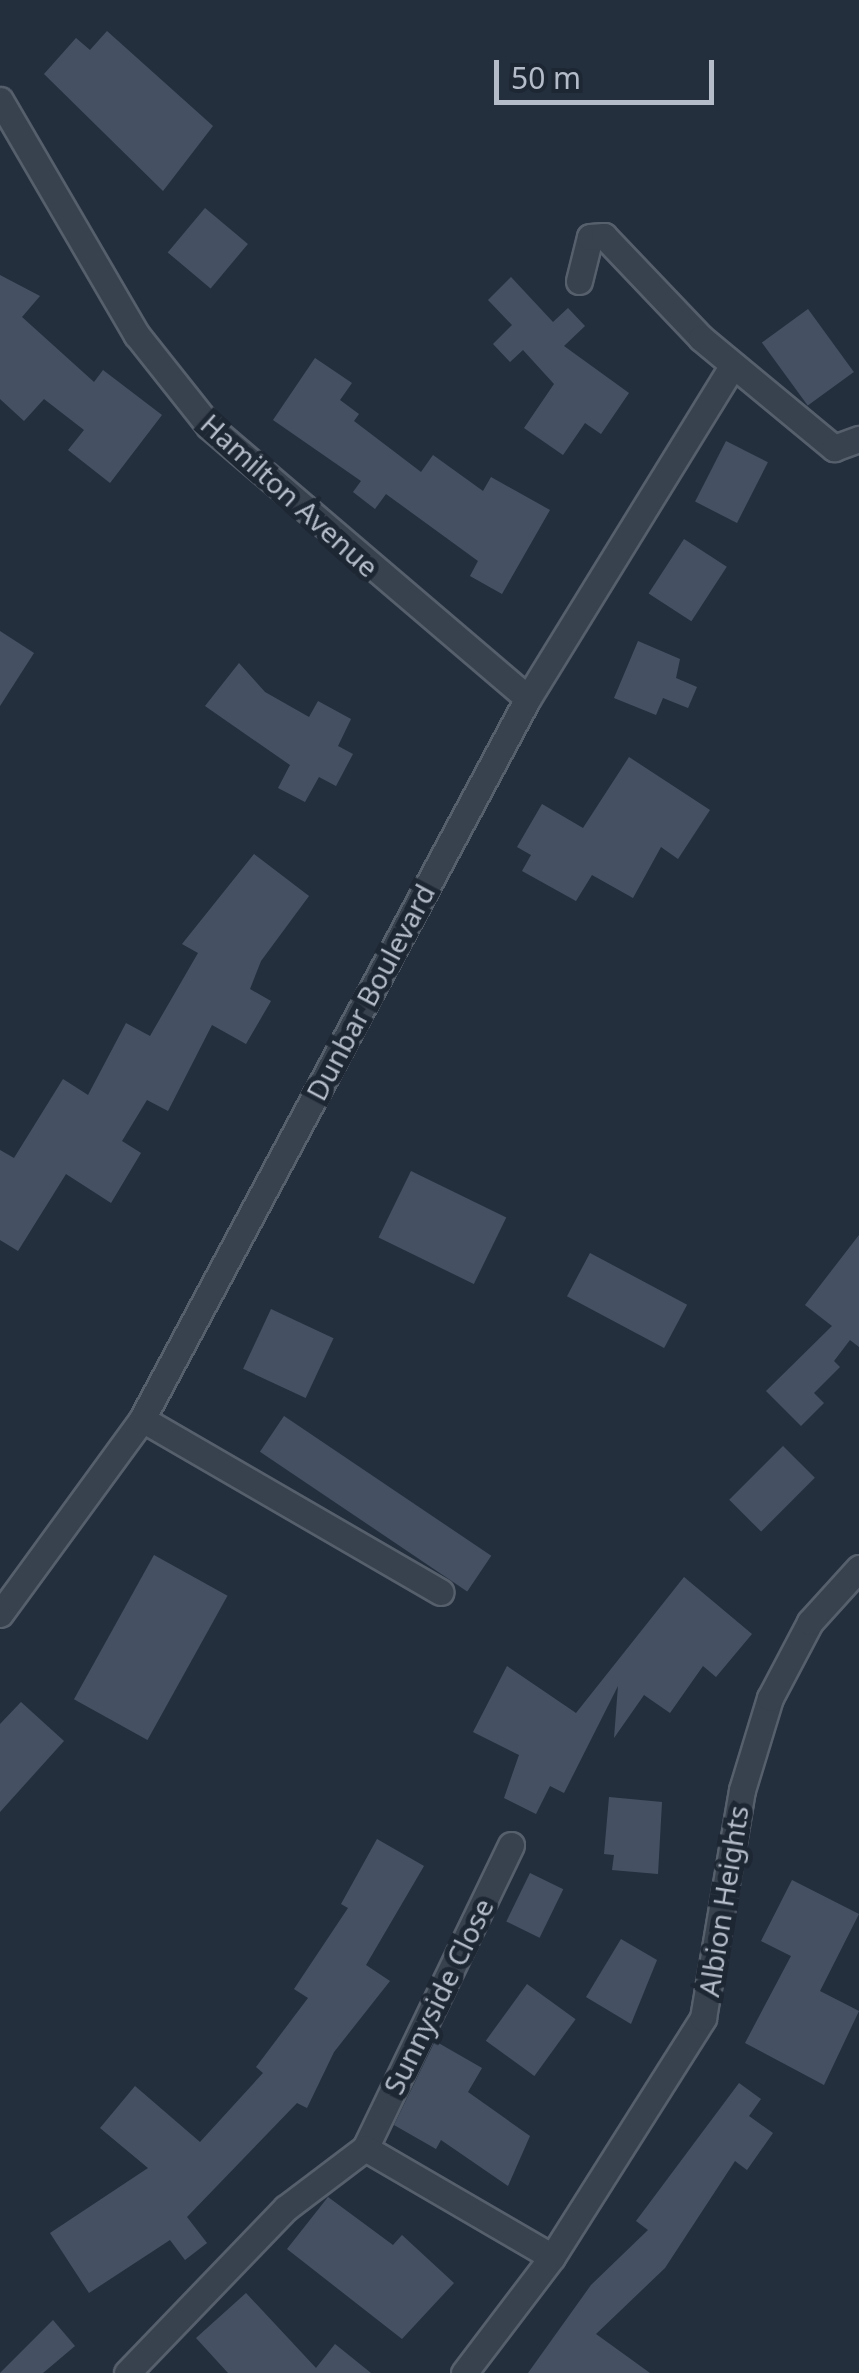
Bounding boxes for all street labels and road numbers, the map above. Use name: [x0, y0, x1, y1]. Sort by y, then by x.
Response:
street label: Hamilton Avenue: [194, 407, 386, 583]
street label: Dunbar Boulevard: [299, 878, 441, 1106]
street label: Albion Heights: [691, 1803, 755, 1999]
street label: Sunnyside Close: [376, 1893, 500, 2099]

